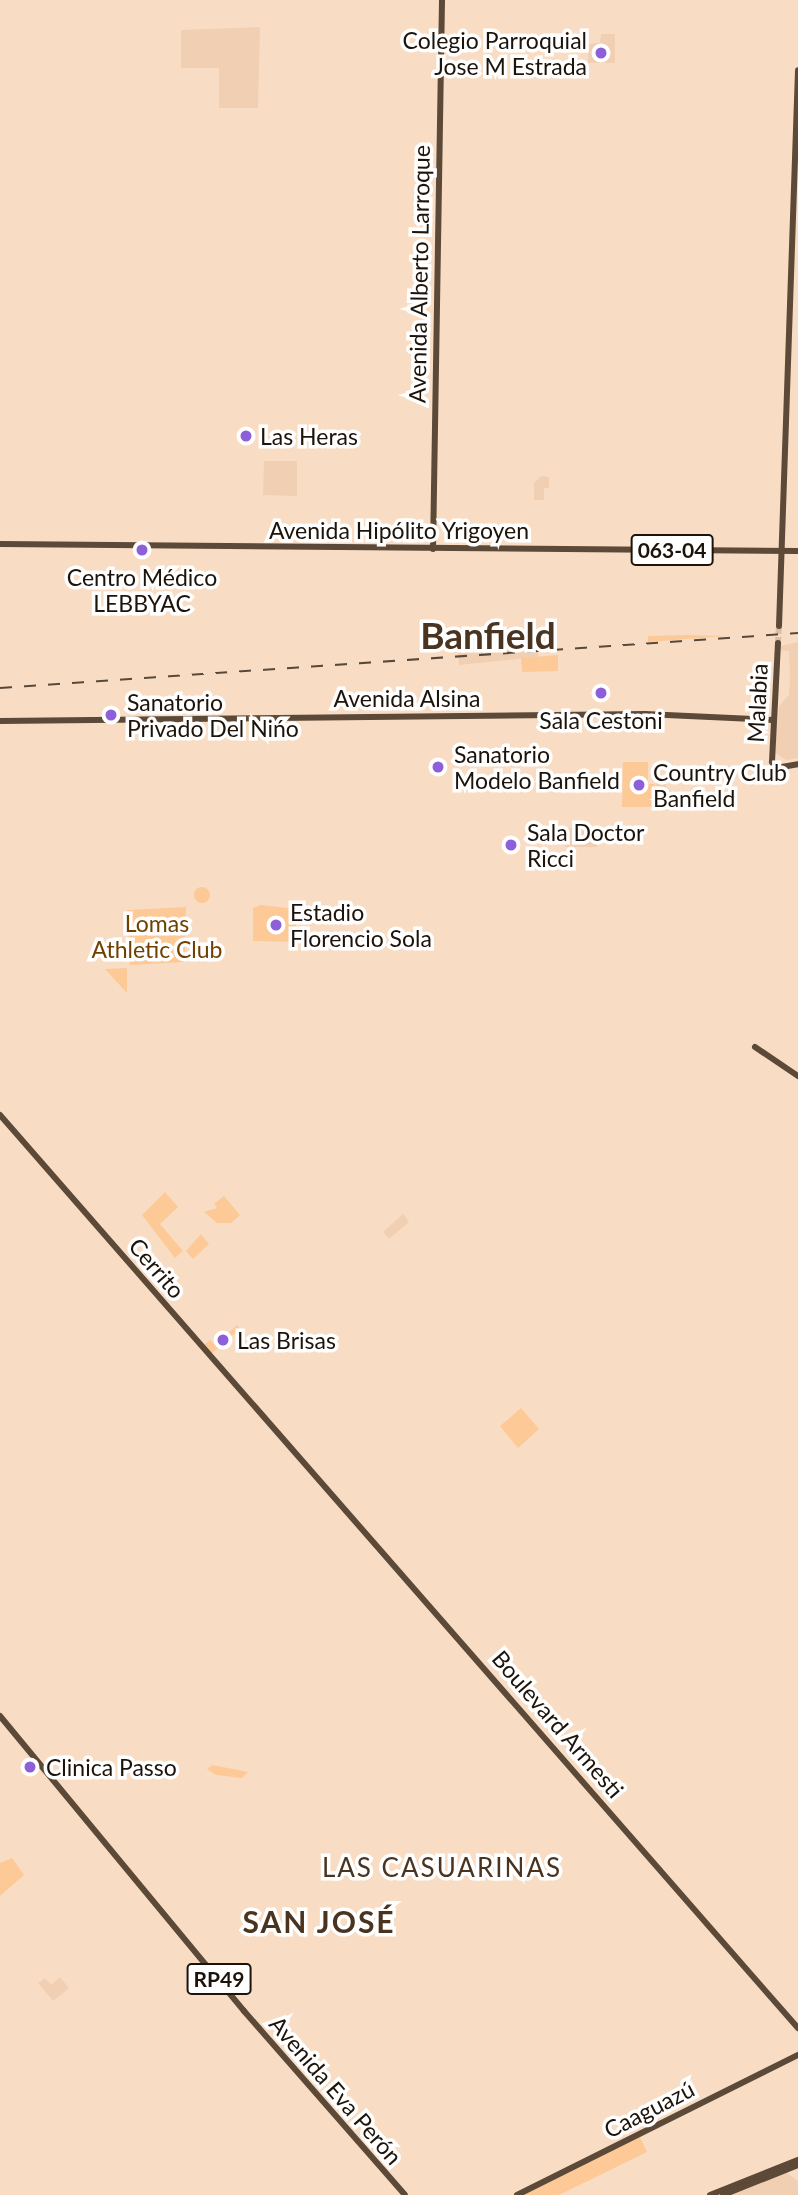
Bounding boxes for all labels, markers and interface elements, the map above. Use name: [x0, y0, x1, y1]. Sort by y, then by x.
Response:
place label: Colegio Parroquial Jose M Estrada: [403, 26, 587, 80]
marker: Colegio Parroquial Jose M Estrada: [593, 45, 609, 61]
street label: Avenida Alberto Larroque: [403, 144, 435, 404]
place label: Las Heras: [260, 422, 358, 450]
marker: Las Heras: [238, 428, 254, 444]
street label: Avenida Hipólito Yrigoyen: [268, 516, 530, 544]
road number: 063-04: [630, 532, 714, 568]
marker: Centro Médico LEBBYAC: [132, 540, 152, 560]
place label: Centro Médico LEBBYAC: [67, 563, 217, 617]
district label: Banfield: [420, 613, 556, 657]
street label: Malabia: [741, 663, 773, 743]
marker: Sala Cestoni: [591, 683, 611, 703]
street label: Avenida Alsina: [333, 684, 481, 712]
place label: Sanatorio Privado Del Nińo: [127, 688, 299, 742]
marker: Sanatorio Privado Del Nińo: [101, 705, 121, 725]
place label: Sala Cestoni: [539, 706, 663, 734]
place label: Sanatorio Modelo Banfield: [454, 740, 620, 794]
marker: Sanatorio Modelo Banfield: [428, 757, 448, 777]
place label: Country Club Banfield: [653, 758, 788, 812]
marker: Country Club Banfield: [631, 777, 647, 793]
place label: Sala Doctor Ricci: [527, 818, 644, 872]
marker: Sala Doctor Ricci: [501, 835, 521, 855]
place label: Estadio Florencio Sola: [290, 898, 432, 952]
park label: Lomas Athletic Club: [92, 909, 222, 963]
marker: Estadio Florencio Sola: [268, 917, 284, 933]
street label: Cerrito: [123, 1232, 191, 1304]
place label: Las Brisas: [237, 1326, 336, 1354]
marker: Las Brisas: [215, 1332, 231, 1348]
street label: Boulevard Armesti: [486, 1644, 630, 1804]
place label: Clinica Passo: [46, 1753, 177, 1781]
marker: Clinica Passo: [20, 1757, 40, 1777]
district label: LAS CASUARINAS: [324, 1852, 560, 1884]
district label: SAN JOSÉ: [243, 1903, 395, 1939]
road number: RP49: [186, 1962, 252, 1996]
street label: Avenida Eva Perón: [264, 2010, 408, 2170]
street label: Caaguazú: [599, 2075, 699, 2143]

